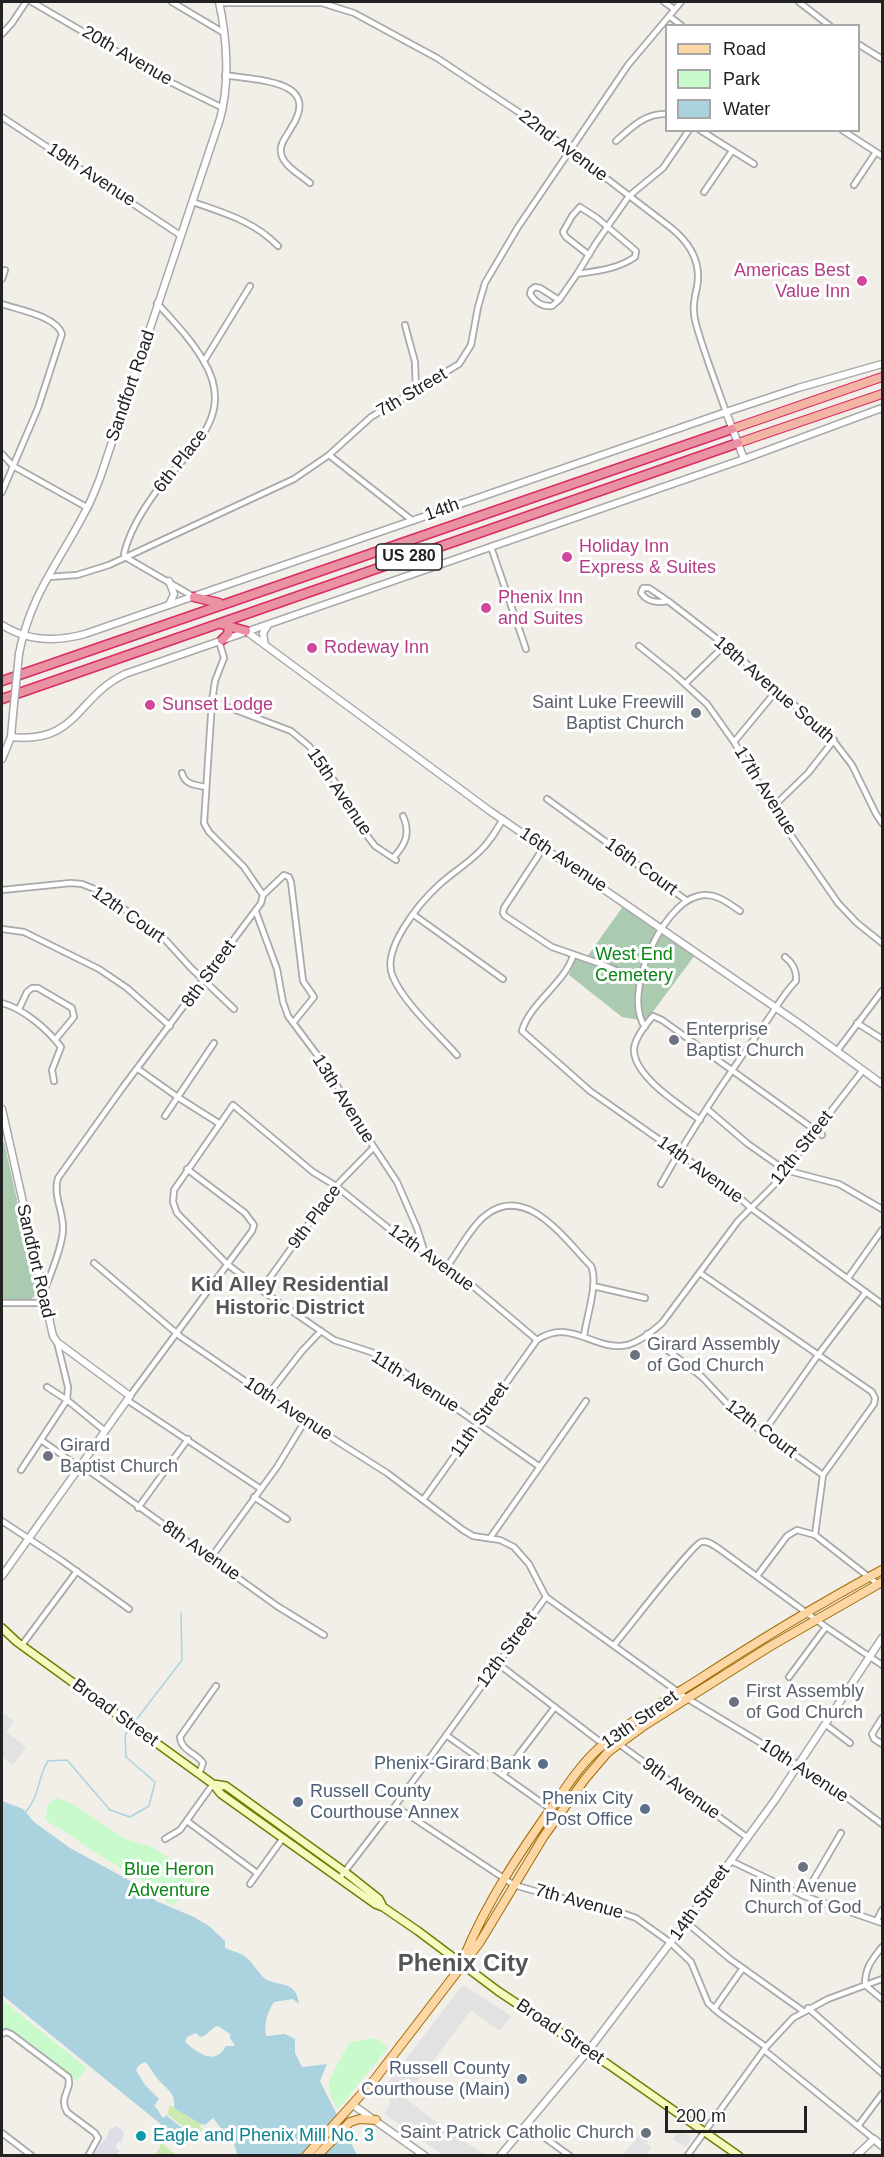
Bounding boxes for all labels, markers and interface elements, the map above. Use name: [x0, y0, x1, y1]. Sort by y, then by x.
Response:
street label: 20th Avenue: [78, 21, 176, 91]
legend: [665, 24, 860, 132]
text: Road: [723, 39, 766, 59]
text: Park: [723, 69, 760, 89]
text: Water: [723, 99, 770, 119]
street label: 22nd Avenue: [514, 106, 612, 186]
street label: 19th Avenue: [43, 139, 139, 211]
place label: Americas Best Value Inn: [734, 260, 850, 302]
marker: Americas Best Value Inn: [855, 274, 869, 288]
street label: Sandfort Road: [102, 328, 160, 444]
street label: 7th Street: [373, 364, 451, 422]
street label: 6th Place: [149, 425, 213, 497]
street label: 14th: [422, 494, 462, 526]
place label: Holiday Inn Express & Suites: [579, 536, 716, 578]
road number: US 280: [376, 544, 442, 570]
marker: Holiday Inn Express & Suites: [560, 550, 574, 564]
place label: Phenix Inn and Suites: [498, 587, 583, 630]
marker: Phenix Inn and Suites: [479, 601, 493, 615]
street label: 18th Avenue South: [709, 632, 839, 748]
place label: Rodeway Inn: [324, 637, 429, 659]
marker: Rodeway Inn: [305, 641, 319, 655]
place label: Saint Luke Freewill Baptist Church: [532, 692, 684, 734]
place label: Sunset Lodge: [162, 694, 273, 716]
marker: Sunset Lodge: [143, 698, 157, 712]
marker: Saint Luke Freewill Baptist Church: [689, 706, 703, 720]
street label: 17th Avenue: [729, 743, 801, 839]
street label: 15th Avenue: [302, 744, 376, 840]
street label: 16th Avenue: [515, 823, 611, 897]
street label: 16th Court: [601, 834, 681, 900]
street label: 12th Court: [87, 882, 169, 948]
street label: 8th Street: [177, 936, 241, 1012]
park label: West End Cemetery: [595, 944, 673, 986]
place label: Enterprise Baptist Church: [686, 1019, 804, 1062]
marker: Enterprise Baptist Church: [667, 1033, 681, 1047]
street label: 13th Avenue: [307, 1051, 379, 1147]
street label: 12th Street: [766, 1107, 838, 1189]
street label: 14th Avenue: [653, 1132, 747, 1208]
street label: 9th Place: [284, 1181, 346, 1253]
street label: Sandfort Road: [11, 1202, 59, 1320]
street label: 12th Avenue: [384, 1220, 478, 1296]
district label: Kid Alley Residential Historic District: [191, 1273, 389, 1320]
place label: Girard Assembly of God Church: [647, 1334, 780, 1376]
street label: 11th Avenue: [367, 1346, 463, 1418]
marker: Girard Assembly of God Church: [628, 1348, 642, 1362]
street label: 10th Avenue: [240, 1373, 336, 1445]
street label: 11th Street: [446, 1378, 514, 1462]
street label: 12th Court: [721, 1395, 801, 1463]
place label: Girard Baptist Church: [60, 1435, 178, 1478]
marker: Girard Baptist Church: [41, 1449, 55, 1463]
street label: 8th Avenue: [158, 1516, 244, 1586]
street label: 12th Street: [472, 1608, 542, 1692]
street label: Broad Street: [68, 1675, 162, 1751]
place label: First Assembly of God Church: [746, 1681, 864, 1724]
street label: 13th Street: [598, 1686, 682, 1754]
marker: First Assembly of God Church: [727, 1695, 741, 1709]
street label: 10th Avenue: [756, 1735, 852, 1807]
place label: Phenix-Girard Bank: [374, 1753, 531, 1775]
street label: 9th Avenue: [638, 1754, 724, 1824]
marker: Phenix-Girard Bank: [536, 1757, 550, 1771]
place label: Russell County Courthouse Annex: [310, 1781, 459, 1824]
place label: Phenix City Post Office: [542, 1788, 633, 1830]
marker: Russell County Courthouse Annex: [291, 1795, 305, 1809]
marker: Phenix City Post Office: [638, 1802, 652, 1816]
park label: Blue Heron Adventure: [124, 1859, 214, 1902]
marker: Ninth Avenue Church of God: [796, 1860, 810, 1874]
street label: 14th Street: [665, 1861, 735, 1945]
place label: Ninth Avenue Church of God: [744, 1876, 862, 1918]
street label: 7th Avenue: [532, 1880, 626, 1924]
district label: Phenix City: [398, 1950, 528, 1978]
street label: Broad Street: [512, 1995, 608, 2069]
place label: Russell County Courthouse (Main): [361, 2058, 510, 2100]
marker: Russell County Courthouse (Main): [515, 2072, 529, 2086]
scale bar: [668, 2094, 810, 2132]
text: 200 m: [676, 2106, 726, 2126]
place label: Saint Patrick Catholic Church: [400, 2122, 634, 2144]
place label: Eagle and Phenix Mill No. 3: [153, 2125, 374, 2147]
marker: Saint Patrick Catholic Church: [639, 2126, 653, 2140]
marker: Eagle and Phenix Mill No. 3: [134, 2129, 148, 2143]

